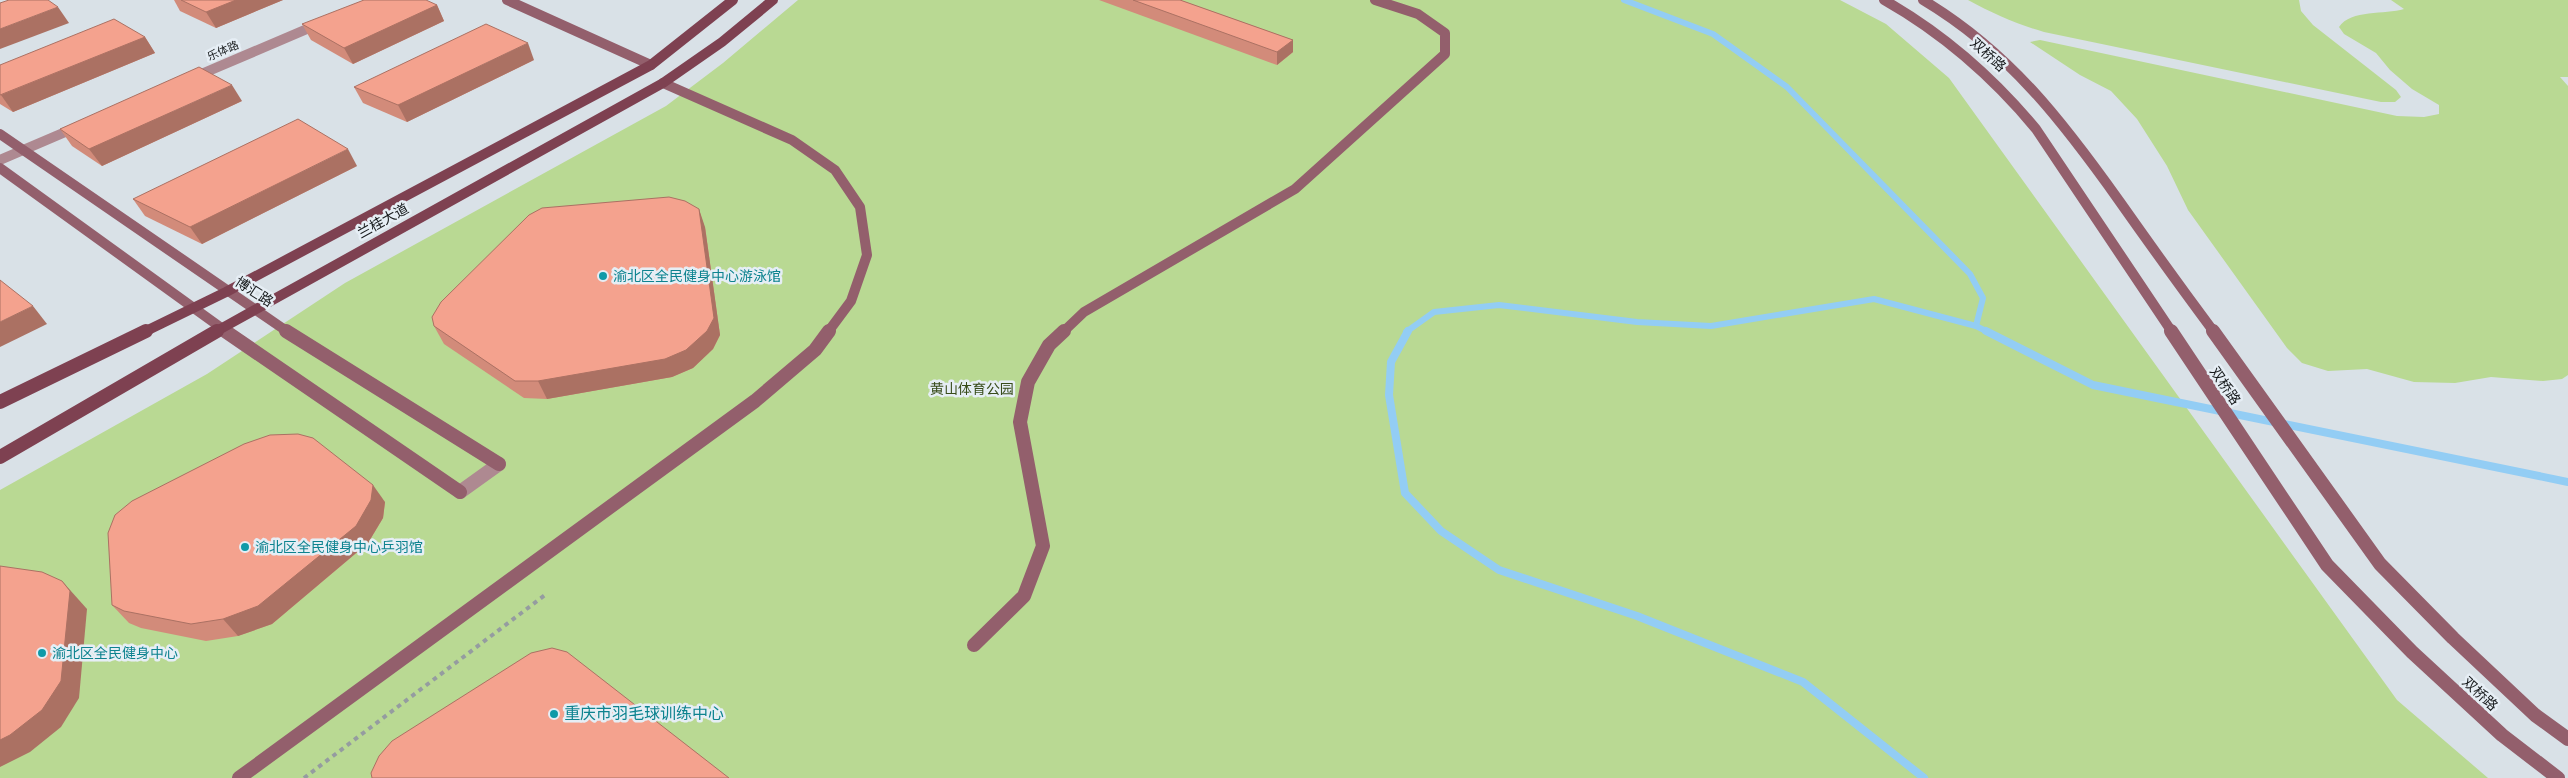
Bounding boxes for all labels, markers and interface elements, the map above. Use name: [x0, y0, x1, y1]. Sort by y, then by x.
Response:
street label: 双桥路: [1967, 35, 2009, 75]
street label: 乐体路: [205, 39, 241, 63]
street label: 兰桂大道: [354, 200, 412, 242]
place label: 渝北区全民健身中心游泳馆: [613, 268, 781, 285]
marker: 渝北区全民健身中心游泳馆: [597, 270, 609, 282]
street label: 博汇路: [232, 273, 276, 311]
street label: 双桥路: [2206, 364, 2244, 408]
park label: 黄山体育公园: [930, 381, 1014, 398]
place label: 渝北区全民健身中心乒羽馆: [255, 539, 423, 556]
marker: 渝北区全民健身中心乒羽馆: [239, 541, 251, 553]
place label: 渝北区全民健身中心: [52, 645, 178, 662]
marker: 渝北区全民健身中心: [36, 647, 48, 659]
street label: 双桥路: [2459, 673, 2501, 715]
place label: 重庆市羽毛球训练中心: [564, 704, 724, 724]
marker: 重庆市羽毛球训练中心: [548, 708, 560, 720]

